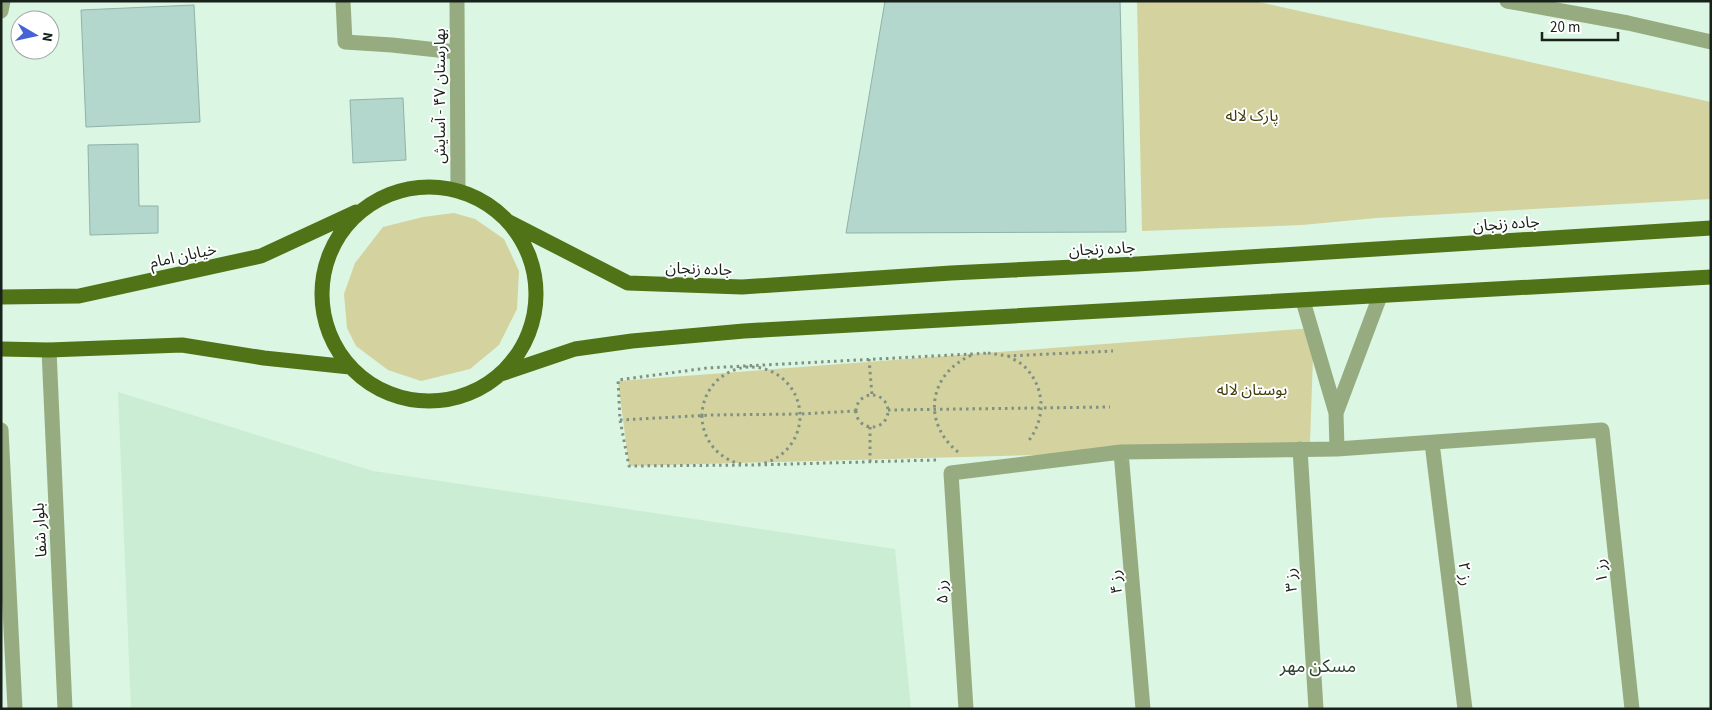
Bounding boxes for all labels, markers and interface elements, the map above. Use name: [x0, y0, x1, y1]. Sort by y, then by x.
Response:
north arrow: [10, 10, 60, 60]
scale bar: [1542, 10, 1618, 42]
text: 20 m: [1550, 17, 1580, 38]
street label: بهارستان ۴۷ - آسایش: [429, 28, 451, 164]
text: N: [36, 31, 57, 43]
park label: پارک لاله: [1225, 105, 1279, 127]
street label: جاده زنجان: [1472, 211, 1540, 237]
street label: جاده زنجان: [1068, 236, 1136, 262]
street label: خیابان امام: [148, 238, 219, 275]
street label: جاده زنجان: [665, 257, 733, 281]
park label: بوستان لاله: [1217, 379, 1287, 401]
street label: بلوار شفا: [28, 502, 52, 558]
street label: رز ۱: [1589, 558, 1613, 584]
street label: رز ۲: [1453, 561, 1477, 587]
street label: رز ۳: [1279, 567, 1303, 593]
street label: رز ۴: [1104, 569, 1128, 595]
street label: رز ۵: [930, 579, 954, 605]
district label: مسکن مهر: [1279, 654, 1356, 679]

